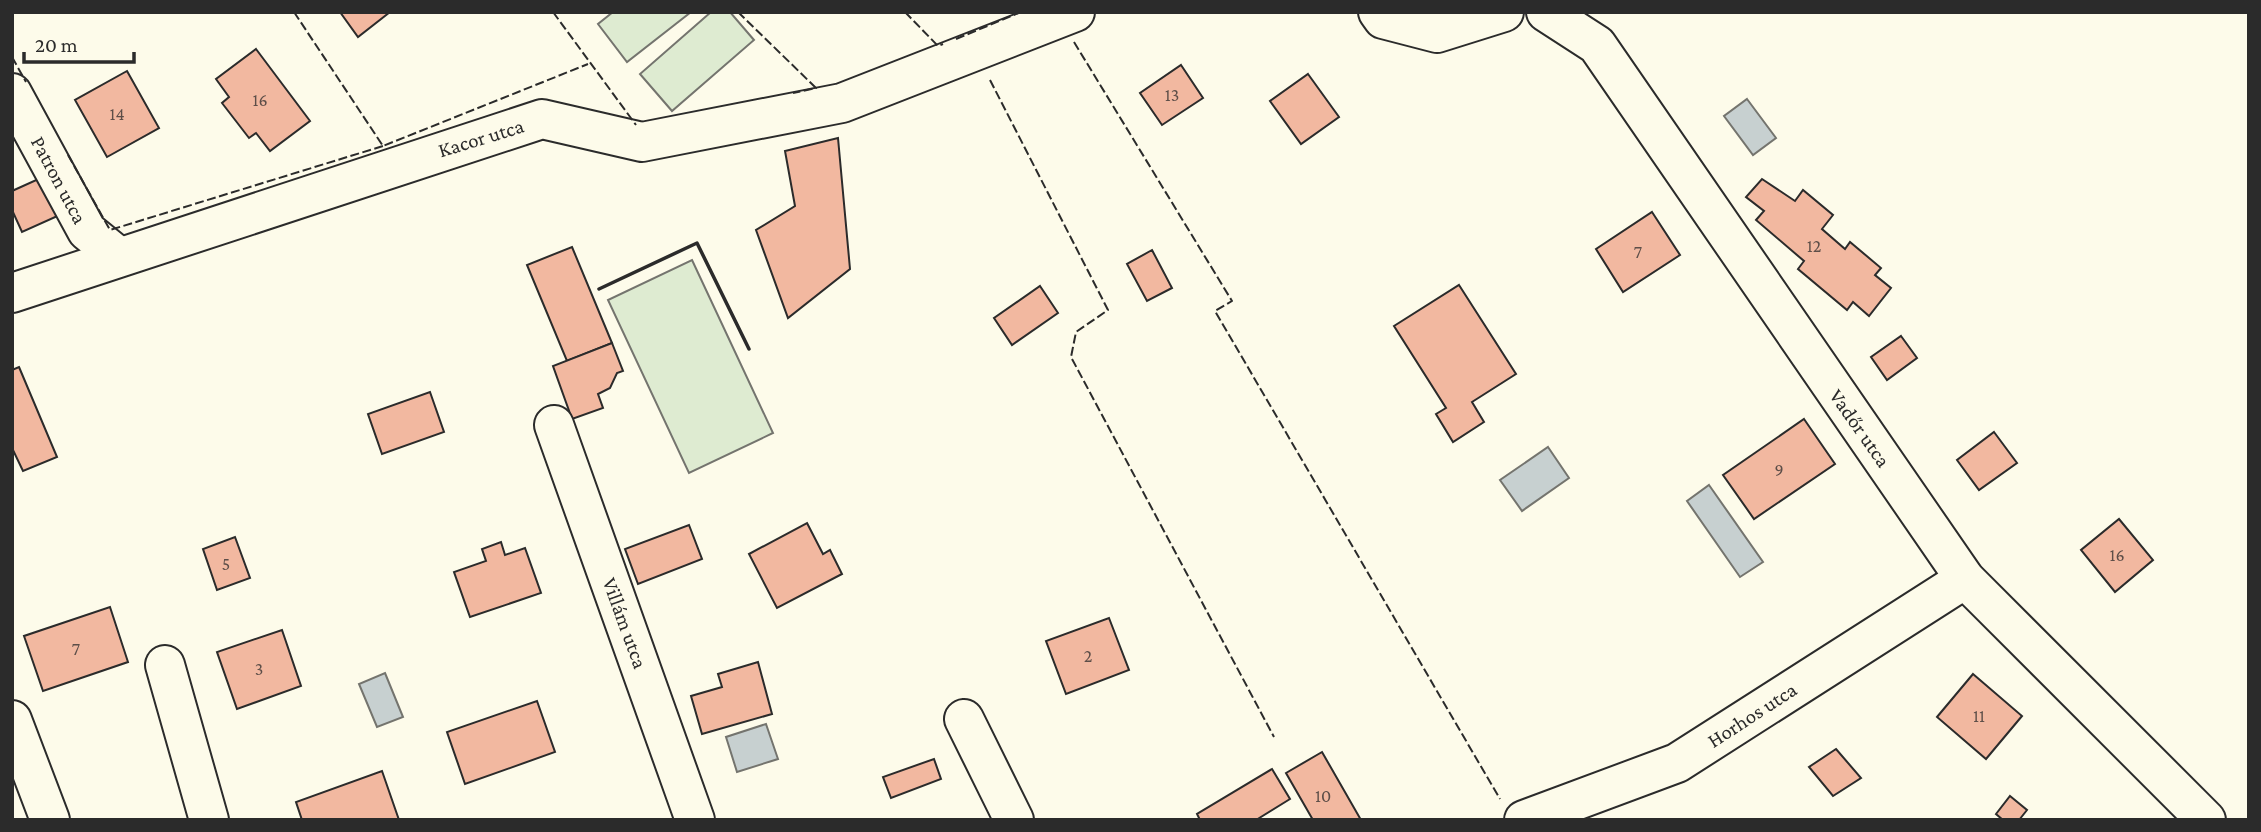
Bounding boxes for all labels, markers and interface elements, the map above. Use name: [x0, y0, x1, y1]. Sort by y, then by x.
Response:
scale bar: [24, 21, 135, 65]
text: 20 m: [35, 33, 78, 57]
house number: 13: [1165, 85, 1179, 105]
house number: 16: [252, 90, 268, 110]
house number: 14: [109, 104, 125, 124]
street label: Kacor utca: [435, 114, 527, 162]
street label: Patron utca: [26, 132, 92, 228]
house number: 12: [1807, 236, 1821, 256]
house number: 7: [1634, 242, 1642, 262]
street label: Vadőr utca: [1824, 384, 1896, 472]
house number: 9: [1774, 460, 1784, 480]
house number: 16: [2109, 545, 2125, 565]
house number: 5: [222, 554, 230, 574]
street label: Villám utca: [597, 574, 653, 672]
house number: 7: [72, 639, 80, 659]
house number: 2: [1084, 646, 1092, 666]
house number: 3: [255, 659, 263, 679]
street label: Horhos utca: [1703, 677, 1801, 753]
house number: 11: [1973, 706, 1985, 726]
house number: 10: [1315, 786, 1331, 806]

